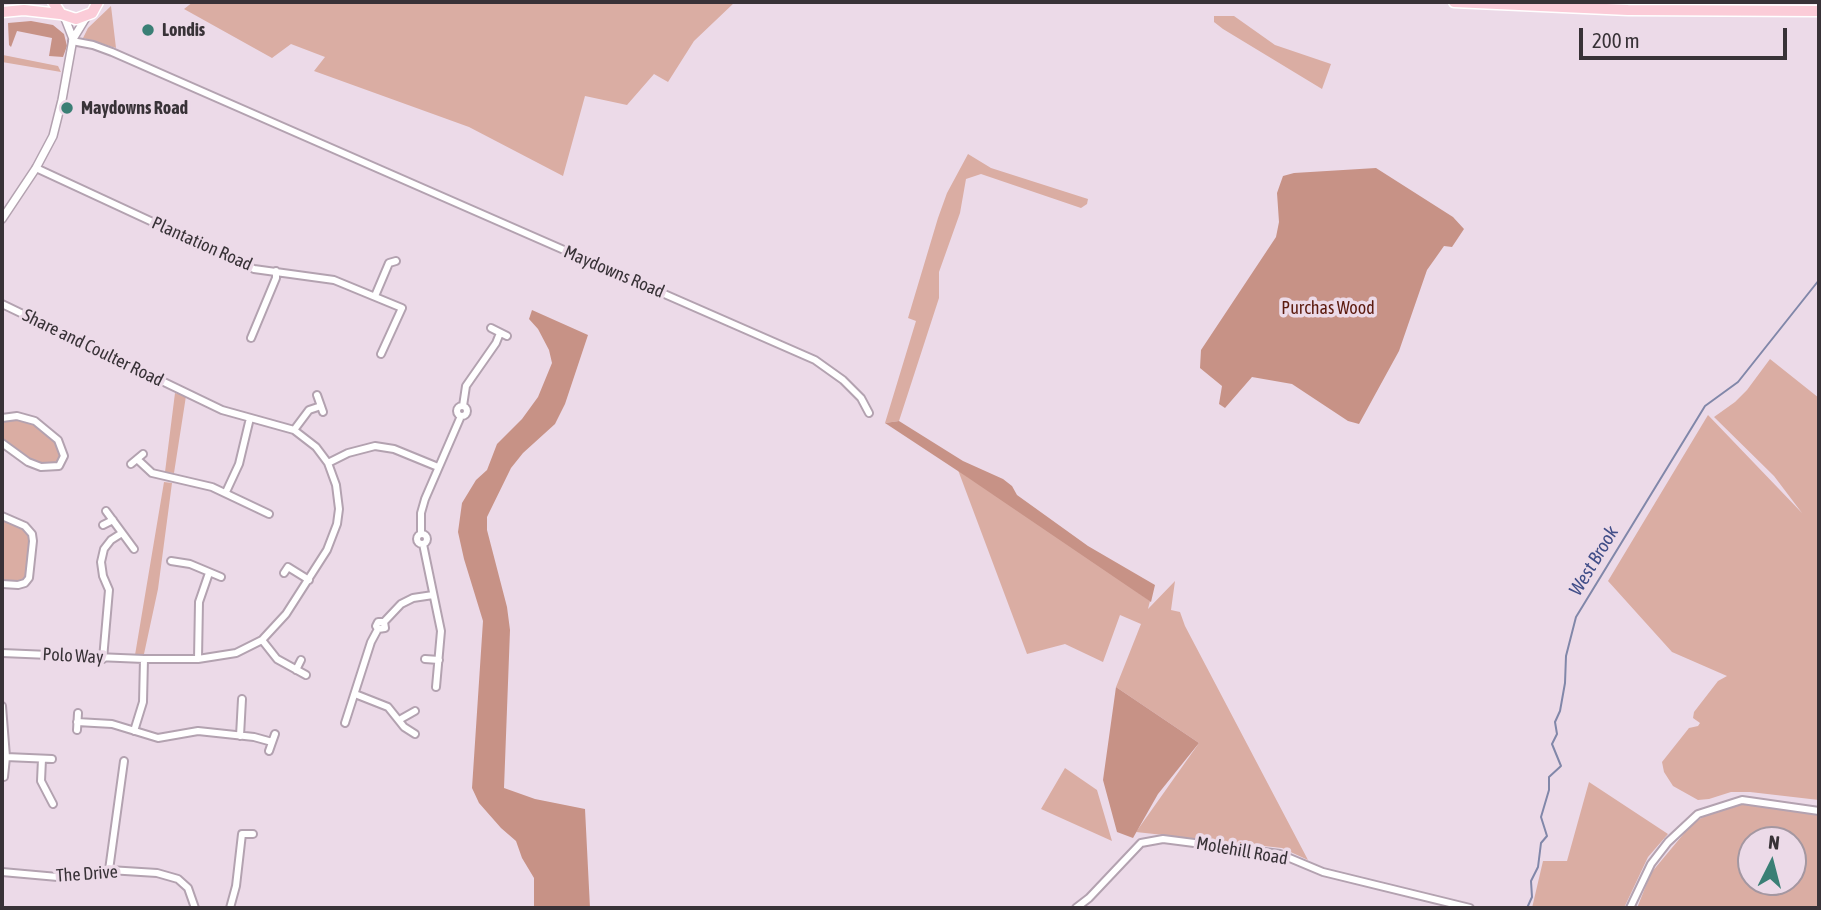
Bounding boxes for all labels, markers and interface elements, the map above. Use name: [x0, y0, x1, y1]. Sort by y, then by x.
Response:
scale bar: [1583, 14, 1791, 58]
place label: Londis: [162, 19, 205, 41]
marker: Londis: [140, 22, 156, 38]
text: 200 m: [1592, 28, 1640, 52]
place label: Maydowns Road: [81, 97, 188, 119]
marker: Maydowns Road: [59, 100, 75, 116]
street label: Plantation Road: [148, 212, 256, 276]
street label: Maydowns Road: [560, 241, 668, 303]
park label: Purchas Wood: [1281, 297, 1375, 319]
street label: Share and Coulter Road: [19, 305, 167, 391]
water label: West Brook: [1564, 522, 1624, 600]
street label: Polo Way: [42, 644, 104, 668]
north arrow: [1737, 826, 1807, 896]
text: N: [1767, 831, 1781, 854]
street label: Molehill Road: [1195, 832, 1289, 870]
street label: The Drive: [55, 861, 119, 887]

